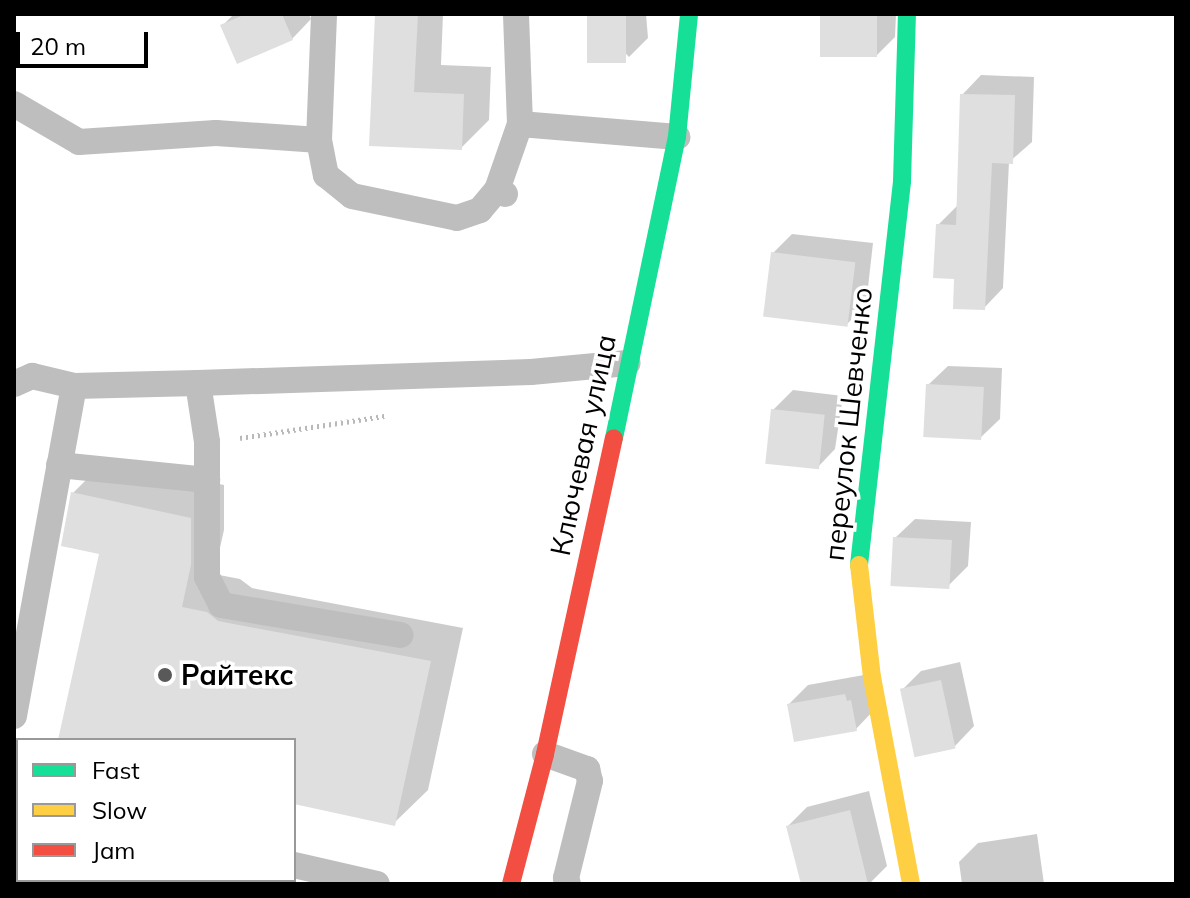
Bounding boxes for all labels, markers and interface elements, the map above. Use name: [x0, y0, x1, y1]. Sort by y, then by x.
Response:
scale bar: [20, 16, 152, 66]
text: 20 m: [30, 31, 86, 61]
street label: переулок Шевченко: [817, 286, 879, 562]
street label: Ключевая улица: [543, 331, 623, 559]
place label: Райтекс: [181, 658, 294, 692]
marker: Райтекс: [156, 666, 174, 684]
legend: [16, 738, 296, 882]
text: Fast: [92, 755, 140, 785]
text: Slow: [92, 795, 147, 825]
text: Jam: [92, 835, 135, 865]

